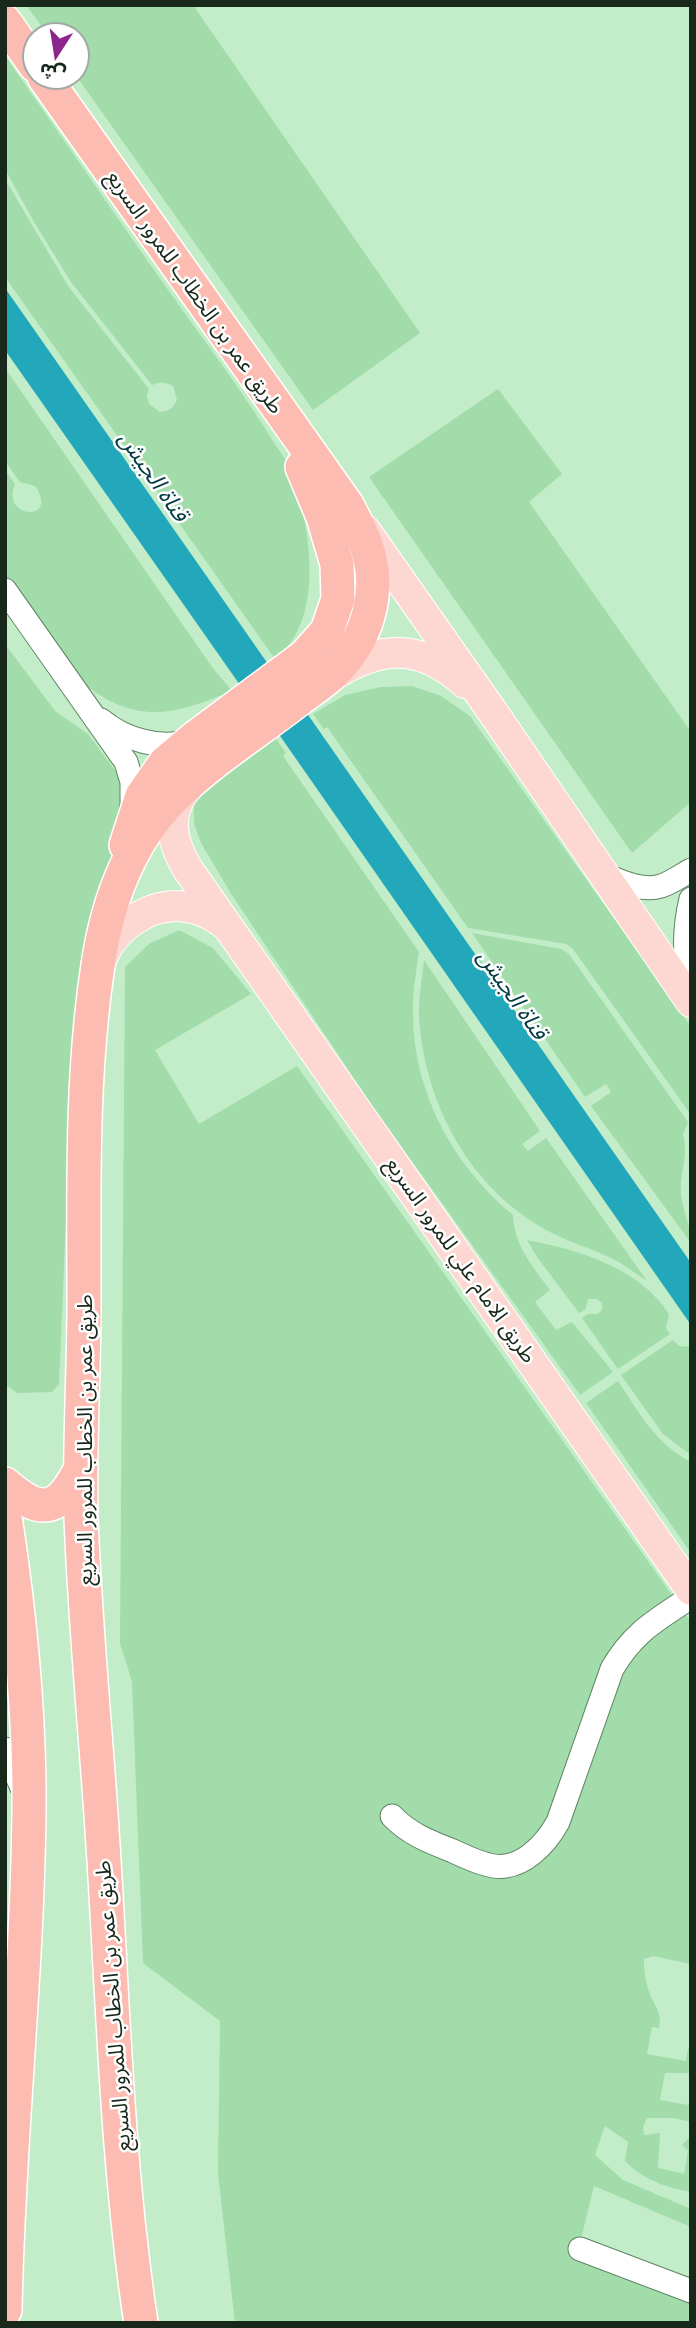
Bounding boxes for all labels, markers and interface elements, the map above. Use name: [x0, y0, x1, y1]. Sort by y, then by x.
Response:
north arrow: [21, 21, 91, 91]
text: ش: [37, 58, 68, 86]
street label: طريق عمر بن الخطاب للمرور السريع: [99, 165, 289, 420]
water label: قناة الجيش: [113, 425, 196, 528]
water label: قناة الجيش: [472, 943, 555, 1046]
street label: طريق الامام علي للمرور السريع: [377, 1152, 542, 1370]
street label: طريق عمر بن الخطاب للمرور السريع: [72, 1294, 100, 1586]
street label: طريق عمر بن الخطاب للمرور السريع: [90, 1860, 138, 2152]

